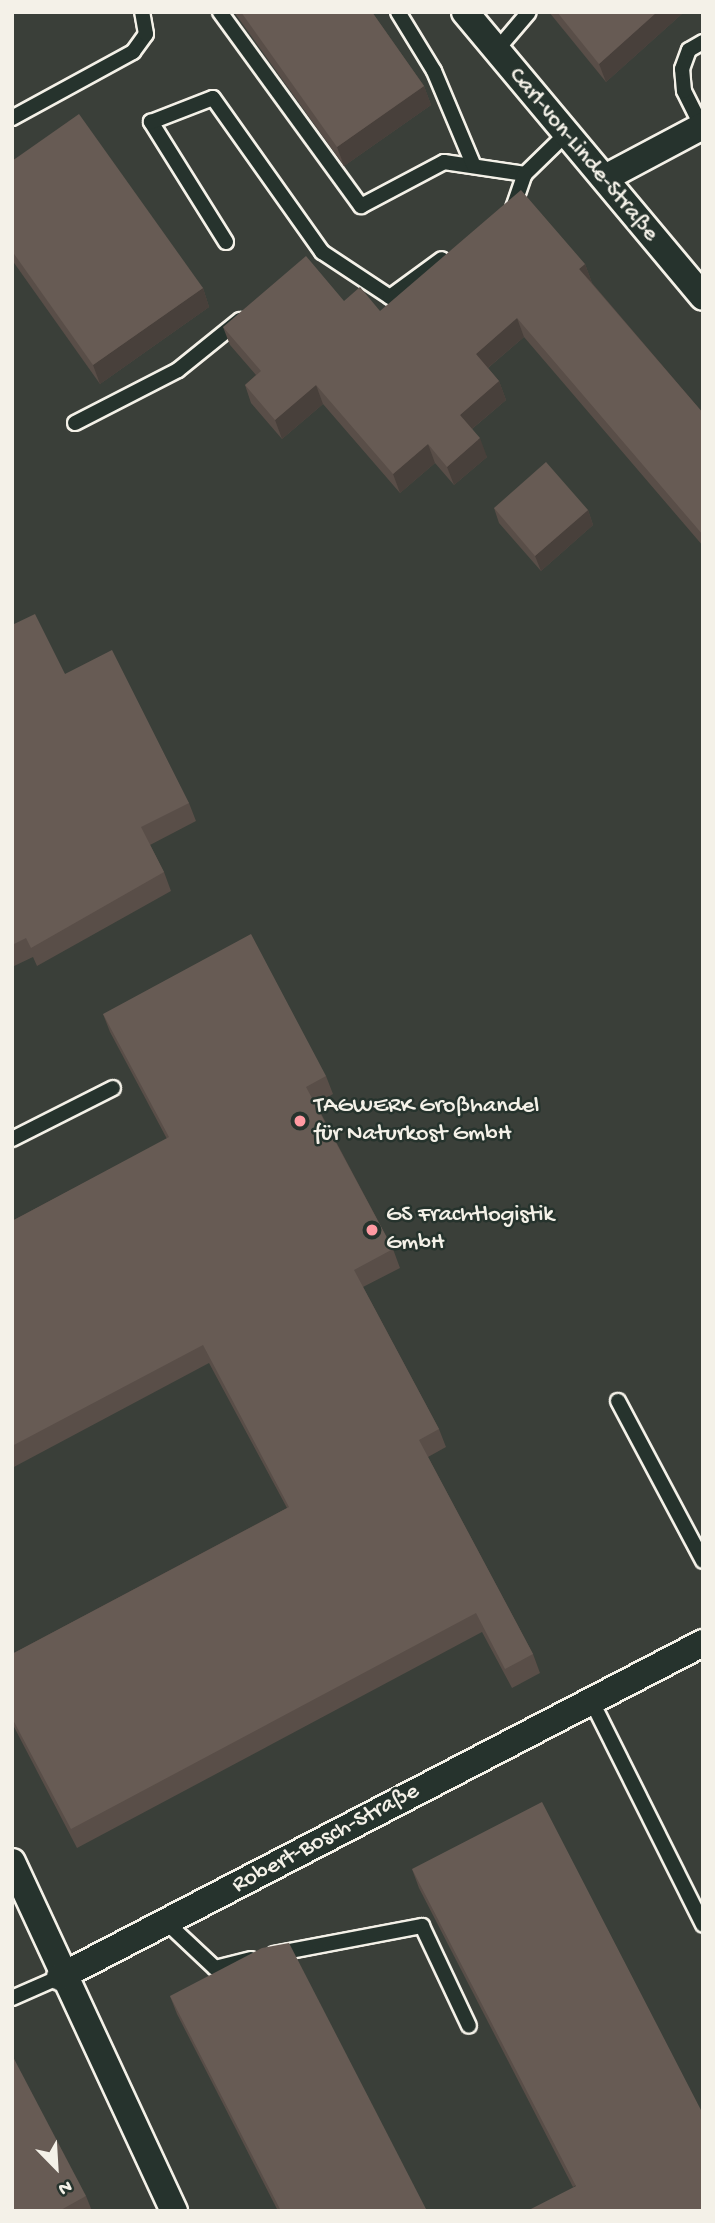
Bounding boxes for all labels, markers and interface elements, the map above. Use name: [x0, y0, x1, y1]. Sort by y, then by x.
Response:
street label: Carl-von-Linde-Straße: [502, 62, 664, 248]
place label: TAGWERK Großhandel für Naturkost GmbH: [314, 1093, 539, 1149]
marker: TAGWERK Großhandel für Naturkost GmbH: [292, 1113, 308, 1129]
place label: GS Frachtlogistik GmbH: [386, 1202, 554, 1258]
marker: GS Frachtlogistik GmbH: [364, 1222, 380, 1238]
street label: Robert-Bosch-Straße: [228, 1778, 424, 1900]
north arrow: [21, 2132, 91, 2202]
text: N: [54, 2174, 75, 2200]

